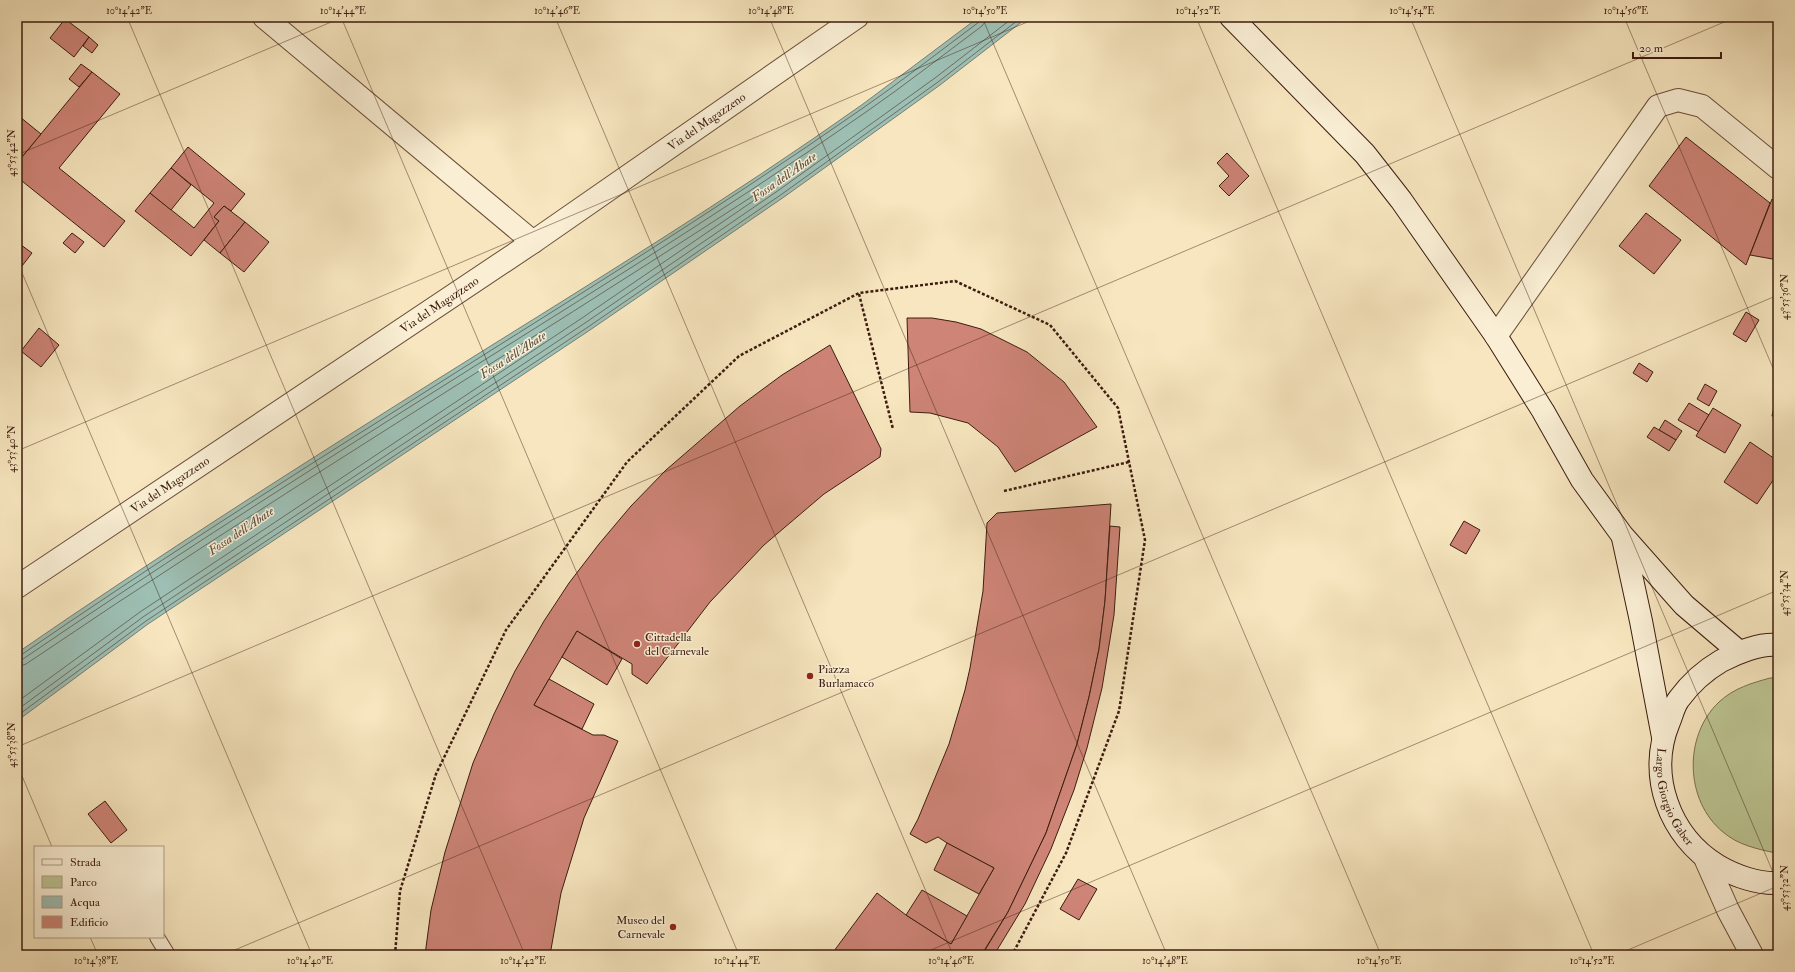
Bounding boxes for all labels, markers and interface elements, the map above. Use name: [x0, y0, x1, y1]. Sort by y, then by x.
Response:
text: 10°14'42"E: [106, 5, 152, 17]
text: 10°14'44"E: [320, 5, 366, 17]
text: 10°14'46"E: [534, 5, 580, 17]
text: 10°14'48"E: [748, 5, 794, 17]
text: 10°14'50"E: [963, 5, 1007, 17]
text: 10°14'52"E: [1176, 5, 1220, 17]
text: 10°14'54"E: [1390, 5, 1434, 17]
text: 10°14'56"E: [1604, 5, 1648, 17]
scale bar: [1633, 34, 1721, 60]
text: 20 m: [1639, 41, 1664, 56]
street label: Via del Magazzeno: [665, 89, 749, 154]
text: 43°53'42"N: [6, 129, 18, 177]
water label: Fossa dell'Abate: [747, 148, 820, 206]
street label: Via del Magazzeno: [397, 273, 482, 336]
text: 43°53'36"N: [1779, 274, 1791, 320]
water label: Fossa dell'Abate: [476, 327, 550, 383]
text: 43°53'40"N: [6, 425, 18, 473]
street label: Via del Magazzeno: [128, 453, 212, 516]
water label: Fossa dell'Abate: [204, 503, 278, 559]
text: 43°53'34"N: [1779, 570, 1791, 616]
place label: Cittadella del Carnevale: [645, 630, 709, 659]
marker: Cittadella del Carnevale: [632, 639, 642, 649]
place label: Piazza Burlamacco: [818, 662, 874, 691]
marker: Piazza Burlamacco: [805, 671, 815, 681]
text: 43°53'38"N: [6, 722, 18, 768]
street label: Largo Giorgio Gaber: [1653, 747, 1697, 849]
legend: [34, 846, 164, 938]
text: Strada: [70, 855, 102, 870]
text: 43°53'32"N: [1779, 865, 1791, 911]
text: Parco: [70, 875, 97, 890]
text: Acqua: [69, 895, 101, 910]
place label: Museo del Carnevale: [616, 913, 665, 942]
text: Edificio: [70, 915, 108, 930]
marker: Museo del Carnevale: [668, 922, 678, 932]
text: 10°14'38"E: [74, 955, 118, 967]
text: 10°14'40"E: [287, 955, 333, 967]
text: 10°14'42"E: [500, 955, 546, 967]
text: 10°14'44"E: [714, 955, 760, 967]
text: 10°14'46"E: [928, 955, 974, 967]
text: 10°14'48"E: [1142, 955, 1188, 967]
text: 10°14'50"E: [1357, 955, 1401, 967]
text: 10°14'52"E: [1570, 955, 1614, 967]

